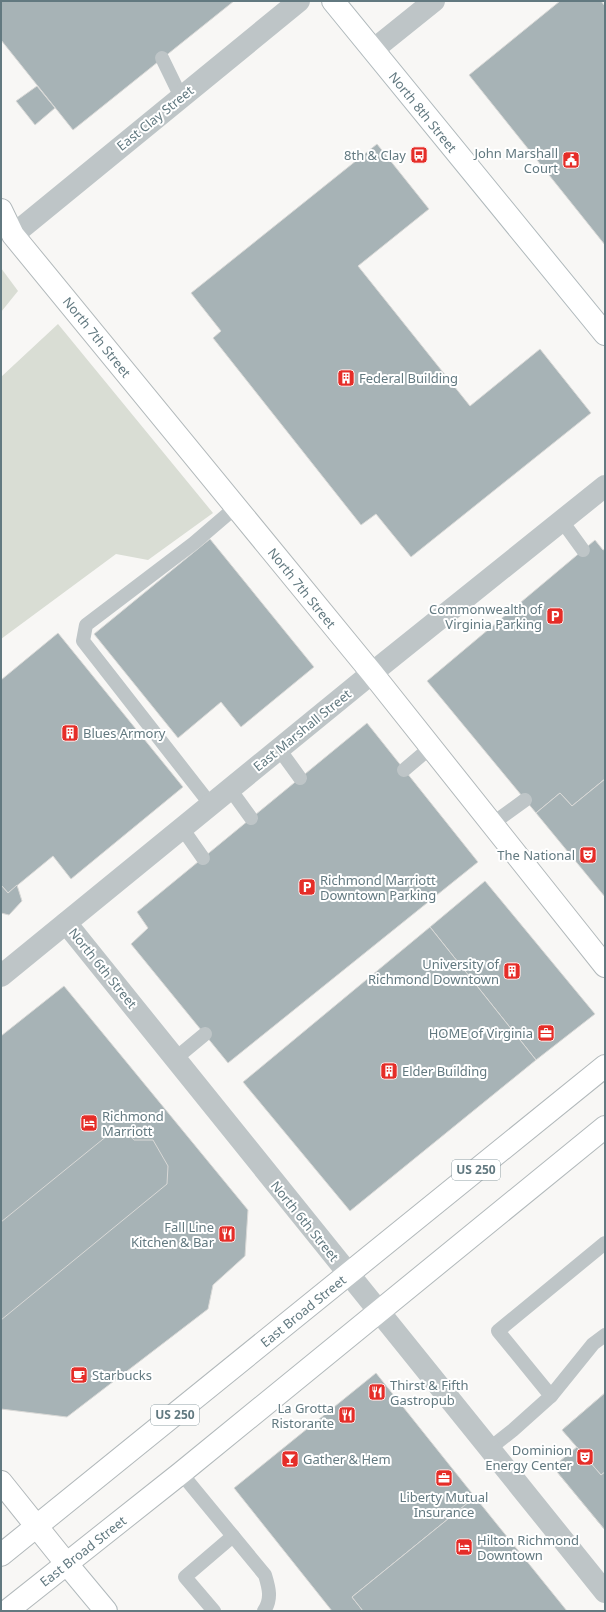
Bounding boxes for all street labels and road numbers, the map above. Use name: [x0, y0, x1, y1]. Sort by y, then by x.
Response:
street label: North 8th Street: [385, 68, 461, 156]
street label: East Clay Street: [113, 81, 197, 155]
street label: North 7th Street: [59, 293, 135, 381]
street label: North 7th Street: [264, 544, 340, 632]
street label: East Marshall Street: [249, 685, 355, 775]
street label: North 6th Street: [65, 924, 141, 1012]
road number: US 250: [452, 1160, 500, 1180]
street label: North 6th Street: [267, 1177, 343, 1265]
street label: East Broad Street: [256, 1271, 350, 1351]
road number: US 250: [151, 1405, 199, 1425]
street label: East Broad Street: [36, 1511, 130, 1590]

